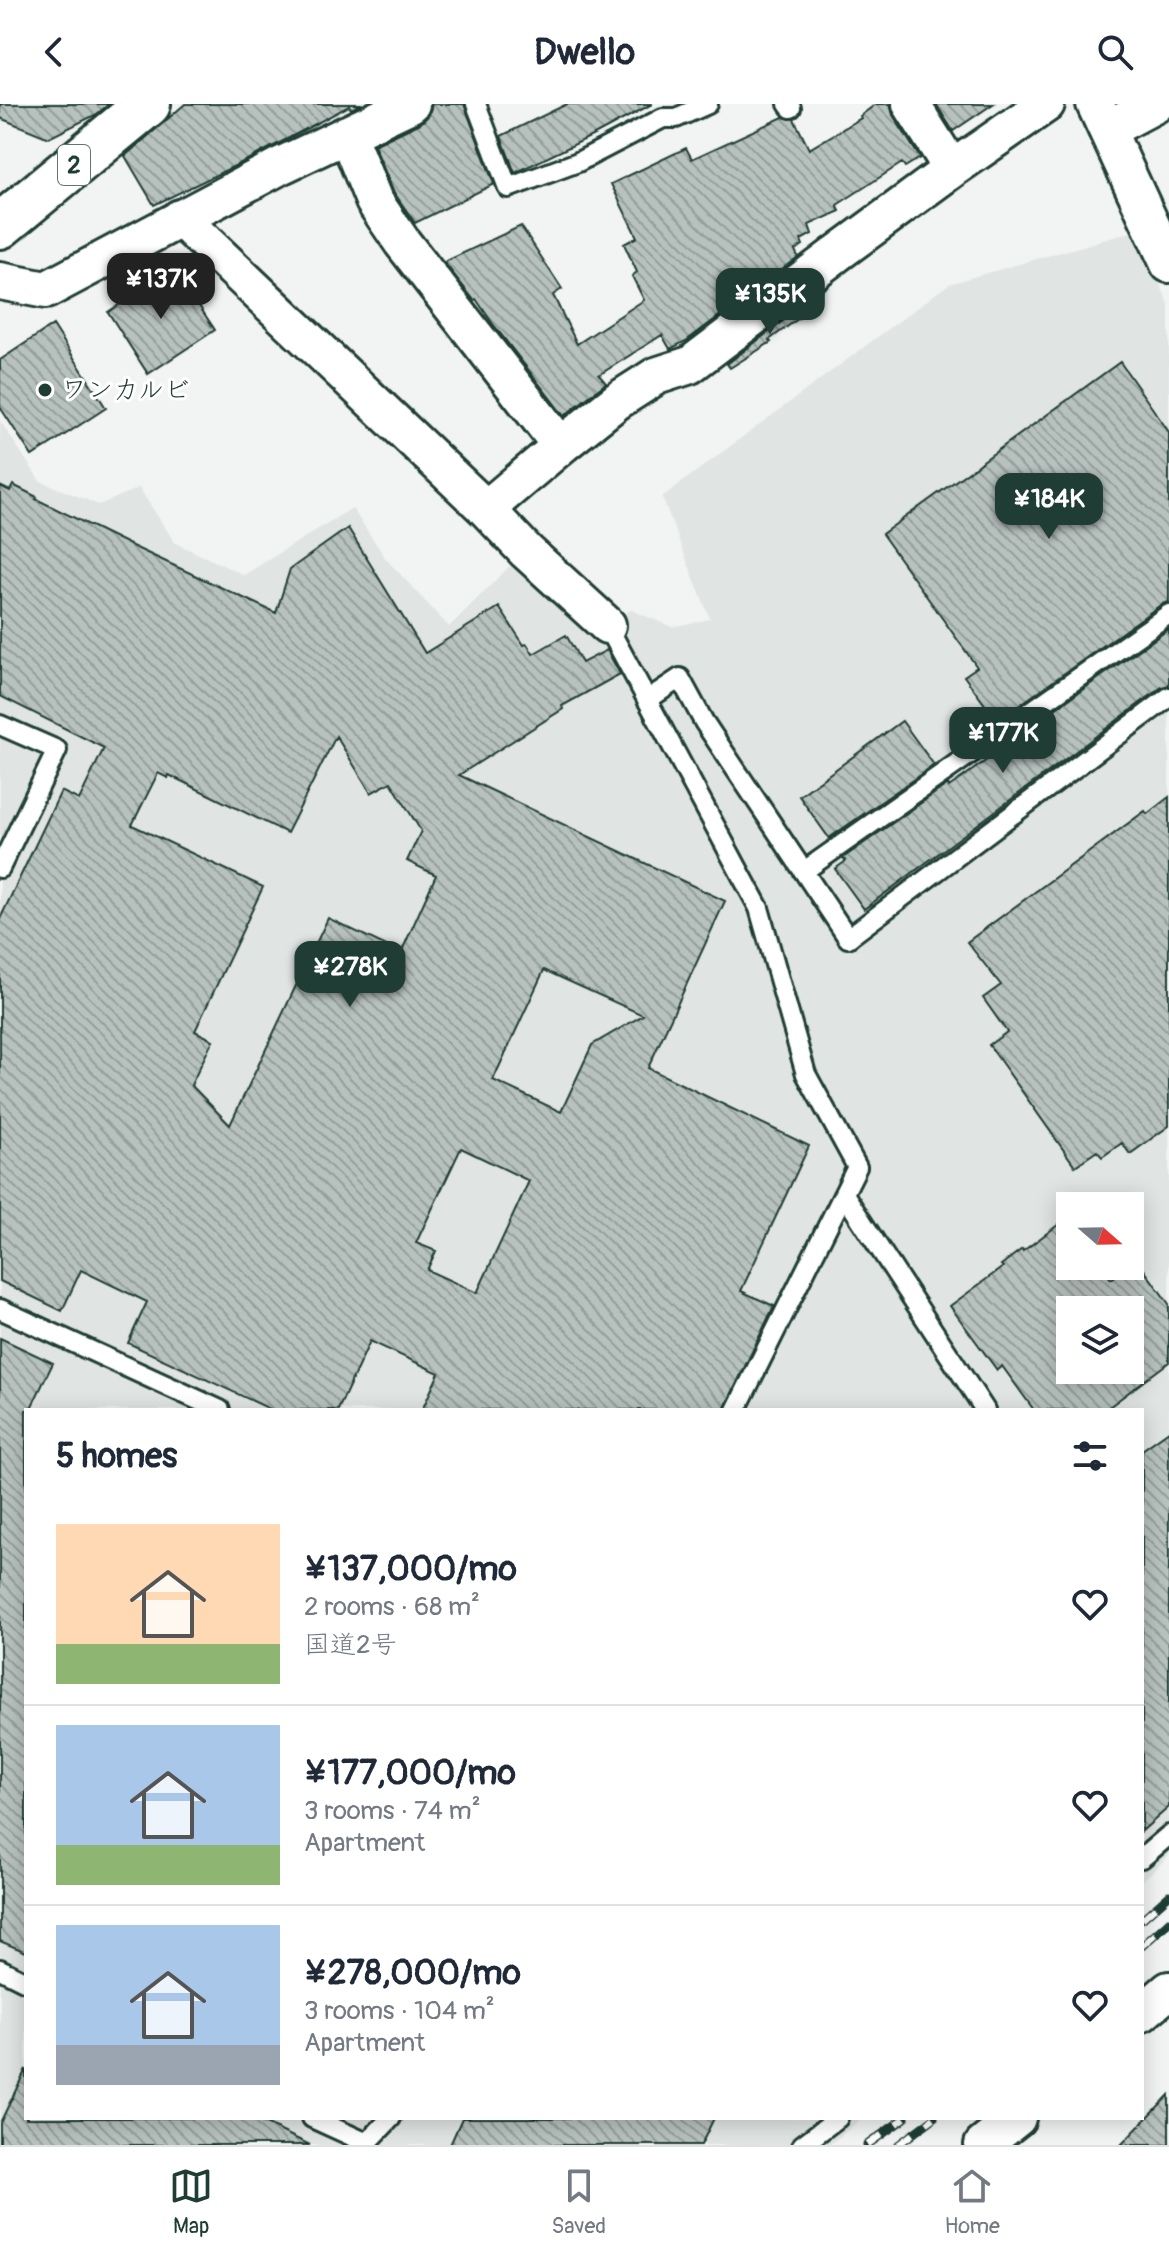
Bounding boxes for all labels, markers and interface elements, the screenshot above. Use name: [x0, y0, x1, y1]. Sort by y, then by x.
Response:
icon: back: [32, 30, 76, 74]
text: Dwello: [534, 30, 635, 75]
icon: search: [1093, 30, 1137, 74]
road number: 2: [58, 145, 90, 185]
pin: ¥137K: [105, 253, 217, 321]
text: ¥137K: [125, 263, 197, 295]
pin: ¥135K: [714, 268, 826, 336]
text: ¥135K: [734, 278, 806, 310]
place label: ワンカルビ: [61, 374, 190, 406]
marker: ワンカルビ: [36, 381, 54, 399]
pin: ¥184K: [993, 473, 1105, 541]
text: ¥184K: [1013, 483, 1085, 515]
pin: ¥177K: [947, 707, 1059, 775]
text: ¥177K: [967, 717, 1039, 749]
pin: ¥278K: [294, 941, 406, 1009]
text: ¥278K: [312, 951, 388, 983]
north arrow: [1056, 1192, 1144, 1280]
map controls: [1056, 1192, 1144, 1384]
button: layers: [1056, 1296, 1144, 1384]
icon: filters: [1068, 1434, 1112, 1478]
text: 5 homes: [56, 1435, 177, 1478]
text: ¥137,000/mo: [304, 1548, 517, 1591]
icon: home: [120, 1556, 216, 1652]
icon: heart: [1068, 1582, 1112, 1626]
text: 2 rooms · 68 m²: [304, 1591, 480, 1623]
text: 国道2号: [304, 1629, 397, 1661]
text: ¥177,000/mo: [304, 1752, 516, 1795]
icon: home: [120, 1757, 216, 1853]
icon: heart: [1068, 1783, 1112, 1827]
text: 3 rooms · 74 m²: [304, 1795, 481, 1827]
text: Apartment: [304, 1827, 425, 1859]
text: ¥278,000/mo: [304, 1952, 521, 1995]
icon: home: [120, 1957, 216, 2053]
icon: heart: [1068, 1983, 1112, 2027]
text: 3 rooms · 104 m²: [304, 1995, 495, 2027]
text: Apartment: [304, 2027, 425, 2059]
tab: Map: [169, 2164, 213, 2240]
tab: Saved: [551, 2164, 606, 2240]
tab: Home: [944, 2164, 1000, 2240]

